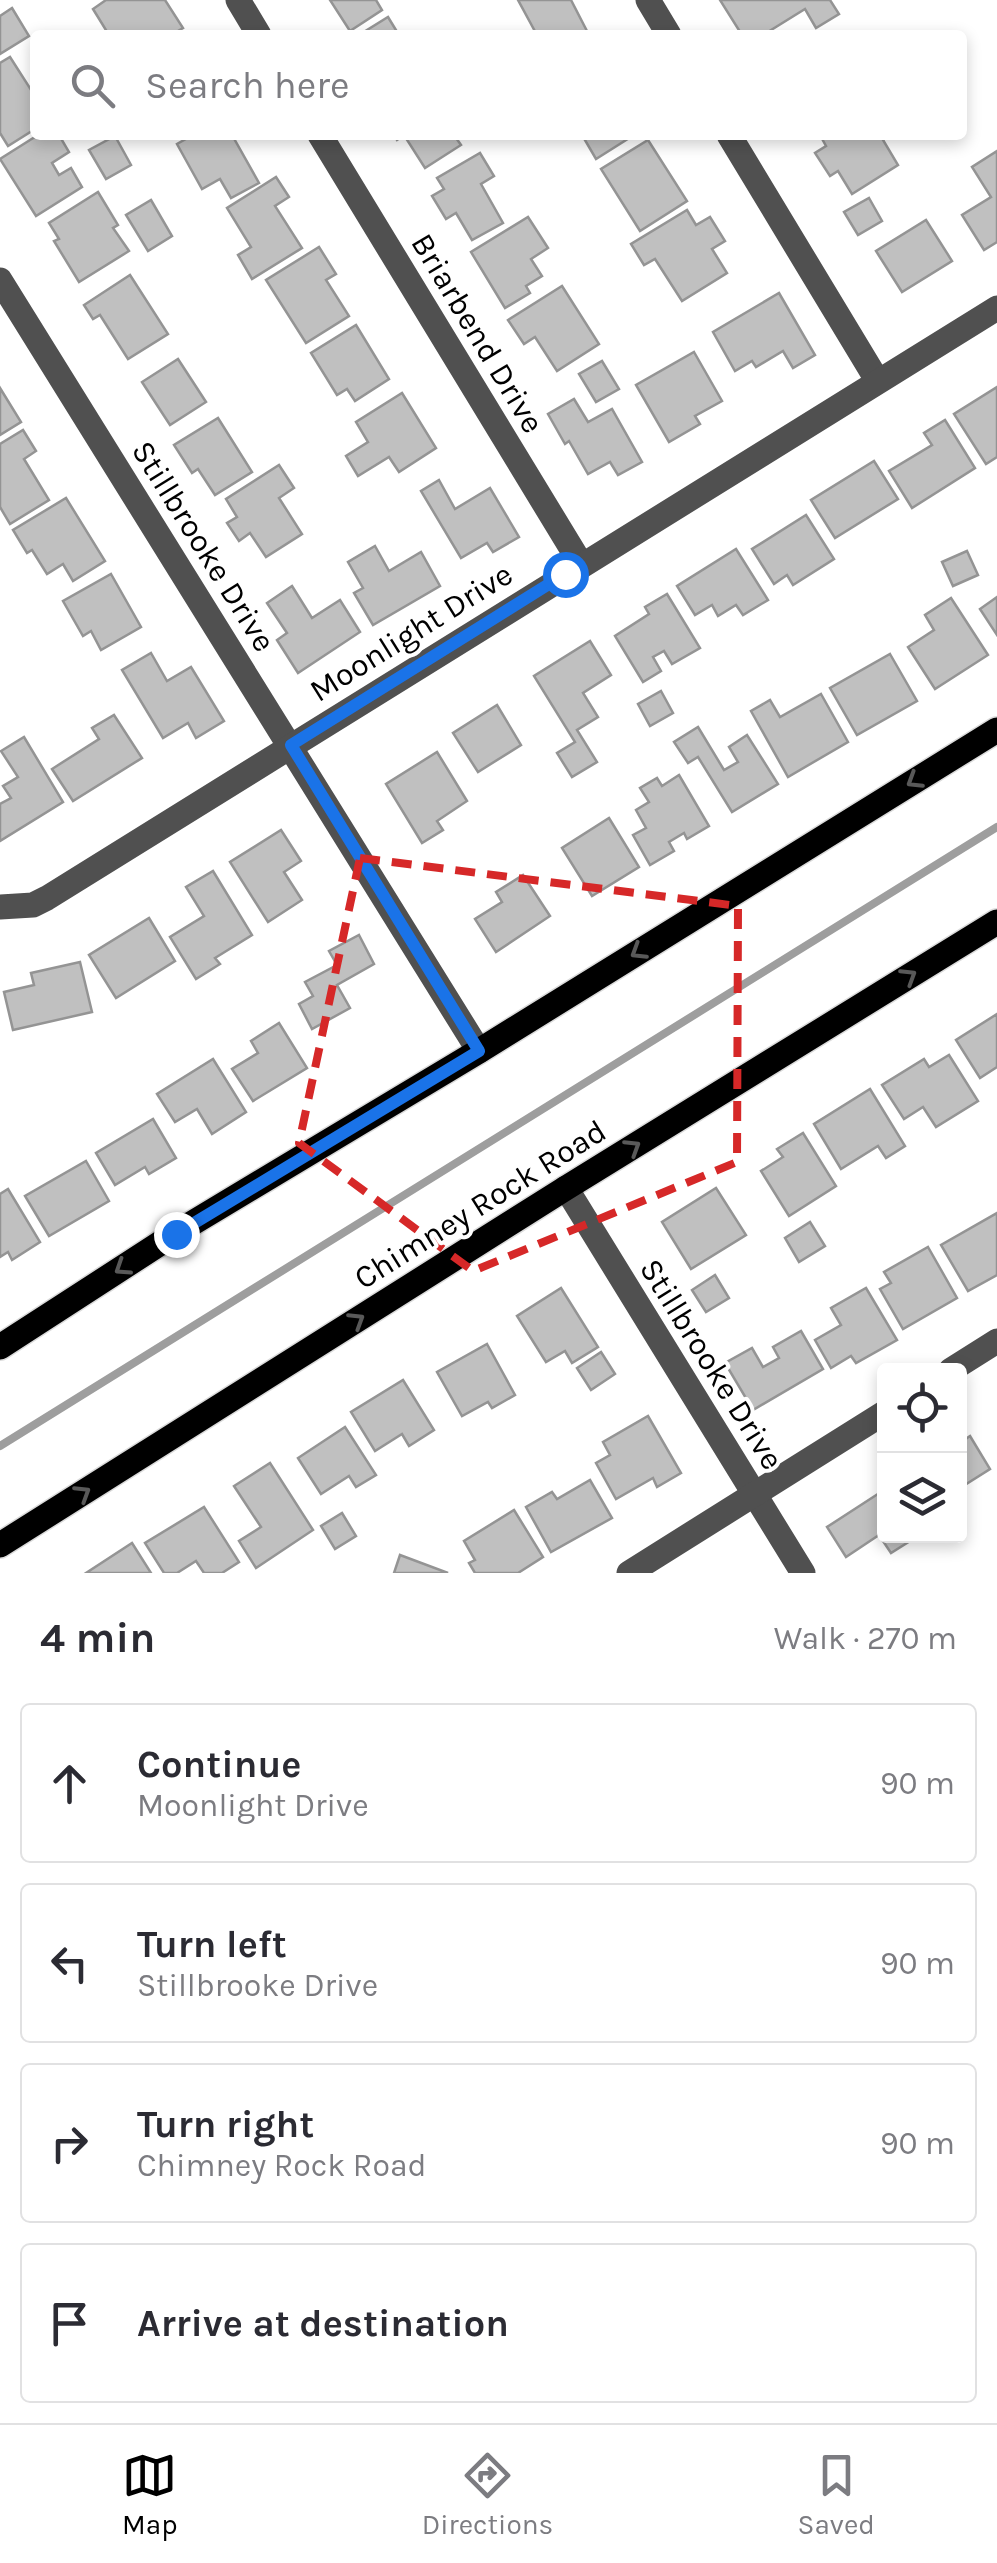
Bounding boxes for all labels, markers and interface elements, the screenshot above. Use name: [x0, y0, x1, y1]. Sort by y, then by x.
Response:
search box: [30, 30, 967, 140]
icon: search: [65, 58, 120, 113]
text: Search here: [145, 63, 349, 108]
street label: Briarbend Drive: [403, 227, 552, 440]
street label: Stillbrooke Drive: [124, 434, 283, 658]
route start: [543, 552, 589, 598]
street label: Moonlight Drive: [303, 555, 519, 709]
one-way arrow: [907, 769, 925, 788]
one-way arrow: [631, 940, 649, 959]
one-way arrow: [898, 969, 916, 988]
street label: Chimney Rock Road: [348, 1112, 613, 1297]
one-way arrow: [622, 1140, 640, 1159]
route end: [154, 1212, 200, 1258]
street label: Stillbrooke Drive: [632, 1252, 791, 1476]
one-way arrow: [115, 1256, 133, 1275]
one-way arrow: [347, 1313, 365, 1332]
map controls: [877, 1363, 967, 1543]
button: locate: [877, 1363, 967, 1453]
button: layers: [877, 1453, 967, 1543]
one-way arrow: [72, 1486, 90, 1505]
text: 4 min: [40, 1613, 155, 1663]
text: Walk · 270 m: [774, 1620, 957, 1657]
text: Continue: [137, 1742, 301, 1787]
icon: ahead: [42, 1756, 97, 1811]
text: 90 m: [880, 1765, 955, 1802]
text: Moonlight Drive: [137, 1787, 369, 1824]
text: Turn left: [137, 1922, 287, 1967]
icon: left: [42, 1936, 97, 1991]
text: 90 m: [880, 1945, 955, 1982]
text: Stillbrooke Drive: [137, 1967, 378, 2004]
text: Turn right: [137, 2102, 314, 2147]
icon: right: [42, 2116, 97, 2171]
text: 90 m: [880, 2125, 955, 2162]
text: Chimney Rock Road: [137, 2147, 427, 2184]
icon: arrive: [42, 2296, 97, 2351]
text: Arrive at destination: [137, 2301, 509, 2346]
tab: Map: [122, 2448, 178, 2541]
tab: Directions: [422, 2448, 553, 2541]
tab: Saved: [797, 2448, 875, 2541]

